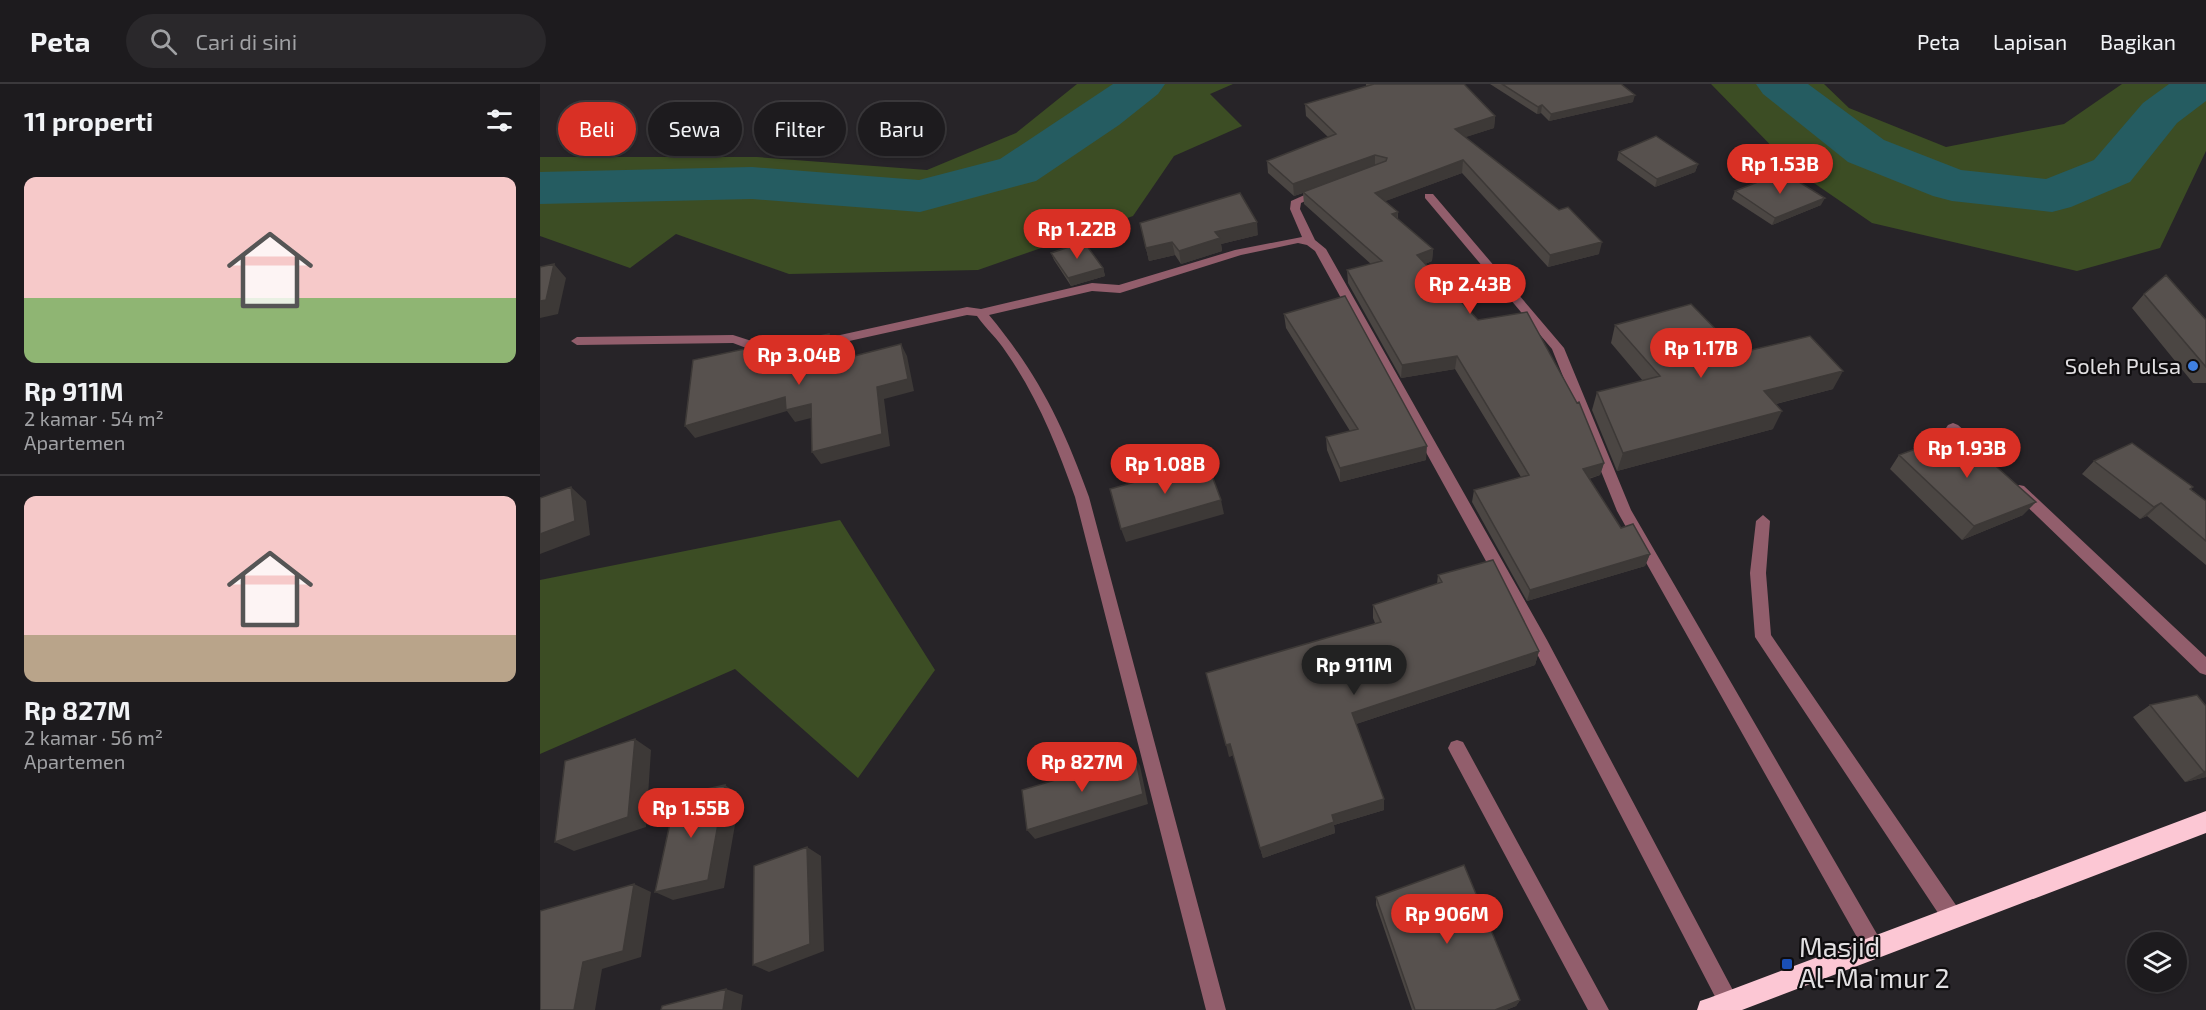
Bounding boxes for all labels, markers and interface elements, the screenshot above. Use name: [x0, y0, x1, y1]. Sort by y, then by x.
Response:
search box: [126, 14, 546, 68]
text: Peta: [30, 24, 90, 58]
icon: search: [147, 25, 180, 58]
text: Cari di sini: [195, 28, 297, 54]
text: Peta: [1917, 29, 1960, 54]
text: Lapisan: [1993, 29, 2067, 54]
text: Bagikan: [2100, 29, 2176, 54]
chip: Beli: [558, 102, 636, 156]
chip: Sewa: [648, 102, 742, 156]
chip: Filter: [754, 102, 846, 156]
chip: Baru: [858, 102, 945, 156]
icon: filters: [483, 104, 516, 137]
text: 11 properti: [24, 105, 153, 136]
pin: Rp 1.53B: [1718, 144, 1842, 195]
text: Rp 1.53B: [1741, 151, 1819, 175]
pin: Rp 1.22B: [1015, 209, 1139, 260]
icon: home: [216, 216, 324, 324]
text: Rp 1.22B: [1038, 216, 1116, 240]
pin: Rp 2.43B: [1408, 264, 1532, 315]
text: Rp 2.43B: [1429, 271, 1511, 295]
pin: Rp 1.17B: [1639, 328, 1763, 379]
pin: Rp 3.04B: [737, 335, 861, 386]
text: Rp 1.17B: [1664, 335, 1738, 359]
text: Rp 3.04B: [757, 342, 841, 366]
place label: Soleh Pulsa: [2065, 352, 2181, 378]
marker: Soleh Pulsa: [2186, 359, 2200, 373]
text: Rp 911M: [24, 375, 124, 406]
text: 2 kamar · 54 m²: [24, 406, 164, 430]
pin: Rp 1.93B: [1905, 428, 2029, 479]
text: Apartemen: [24, 430, 125, 454]
text: Rp 1.93B: [1928, 435, 2006, 459]
pin: Rp 1.08B: [1103, 444, 1227, 495]
text: Rp 1.08B: [1125, 451, 1205, 475]
icon: home: [216, 535, 324, 643]
pin: Rp 911M: [1299, 645, 1409, 696]
text: Rp 911M: [1316, 652, 1392, 676]
text: Rp 827M: [24, 694, 131, 725]
text: 2 kamar · 56 m²: [24, 725, 163, 749]
pin: Rp 827M: [1027, 742, 1137, 793]
text: Apartemen: [24, 749, 125, 773]
text: Rp 827M: [1041, 749, 1123, 773]
pin: Rp 1.55B: [629, 788, 753, 839]
text: Rp 1.55B: [652, 795, 730, 819]
pin: Rp 906M: [1392, 894, 1502, 945]
text: Rp 906M: [1405, 901, 1489, 925]
place label: Masjid Al-Ma'mur 2: [1799, 930, 1950, 993]
map controls: [2127, 932, 2187, 992]
button: layers: [2127, 932, 2187, 992]
marker: Masjid Al-Ma'mur 2: [1780, 957, 1794, 971]

